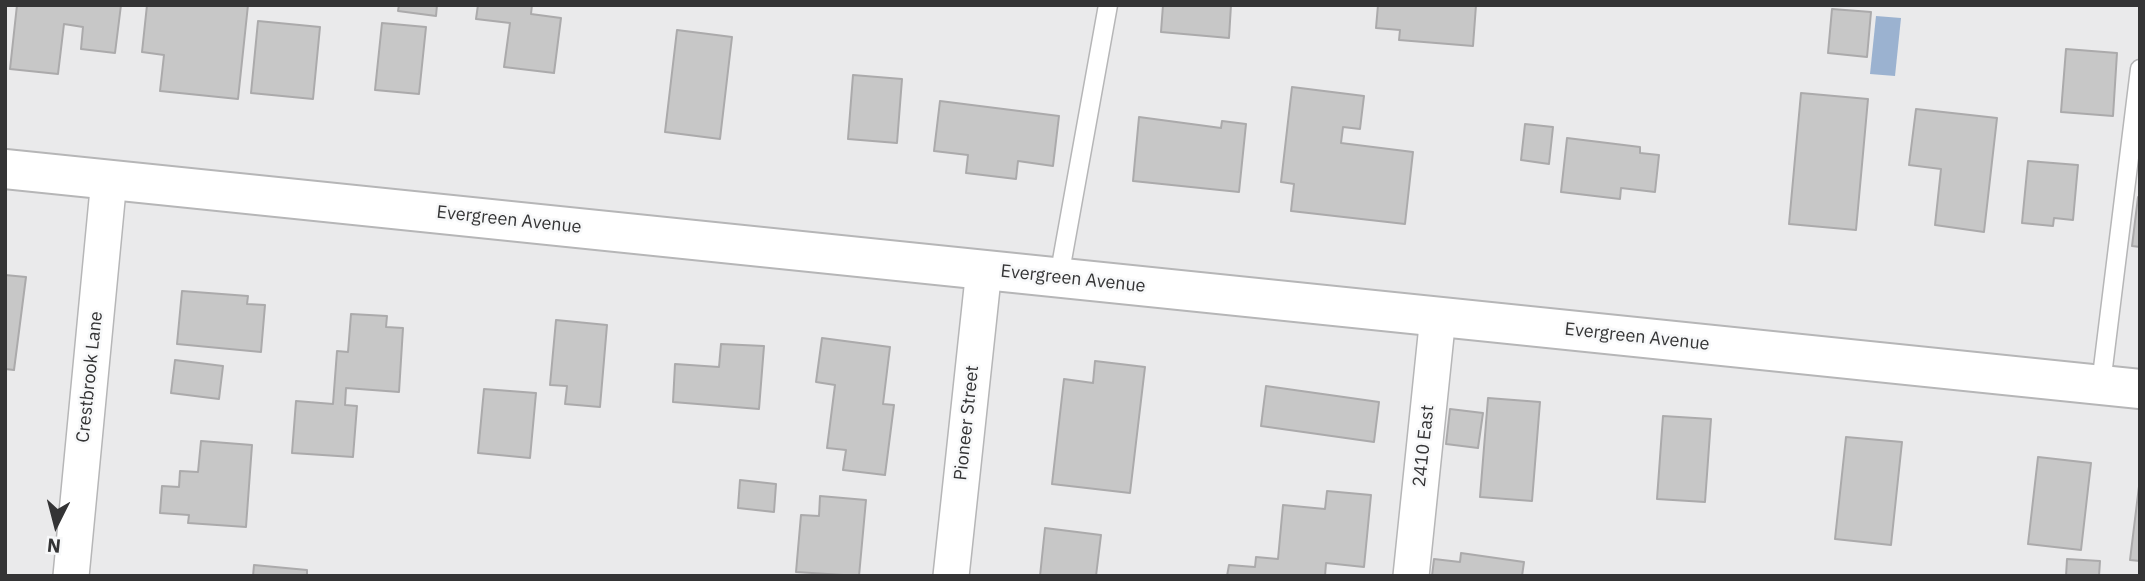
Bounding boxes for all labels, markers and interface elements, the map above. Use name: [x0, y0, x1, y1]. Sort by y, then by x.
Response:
street label: Evergreen Avenue: [435, 202, 583, 238]
street label: Evergreen Avenue: [999, 261, 1147, 297]
street label: Crestbrook Lane: [72, 310, 108, 444]
street label: Evergreen Avenue: [1563, 319, 1711, 355]
street label: Pioneer Street: [950, 364, 984, 482]
street label: 2410 East: [1409, 404, 1439, 488]
north arrow: [21, 490, 91, 560]
text: N: [46, 533, 62, 559]

